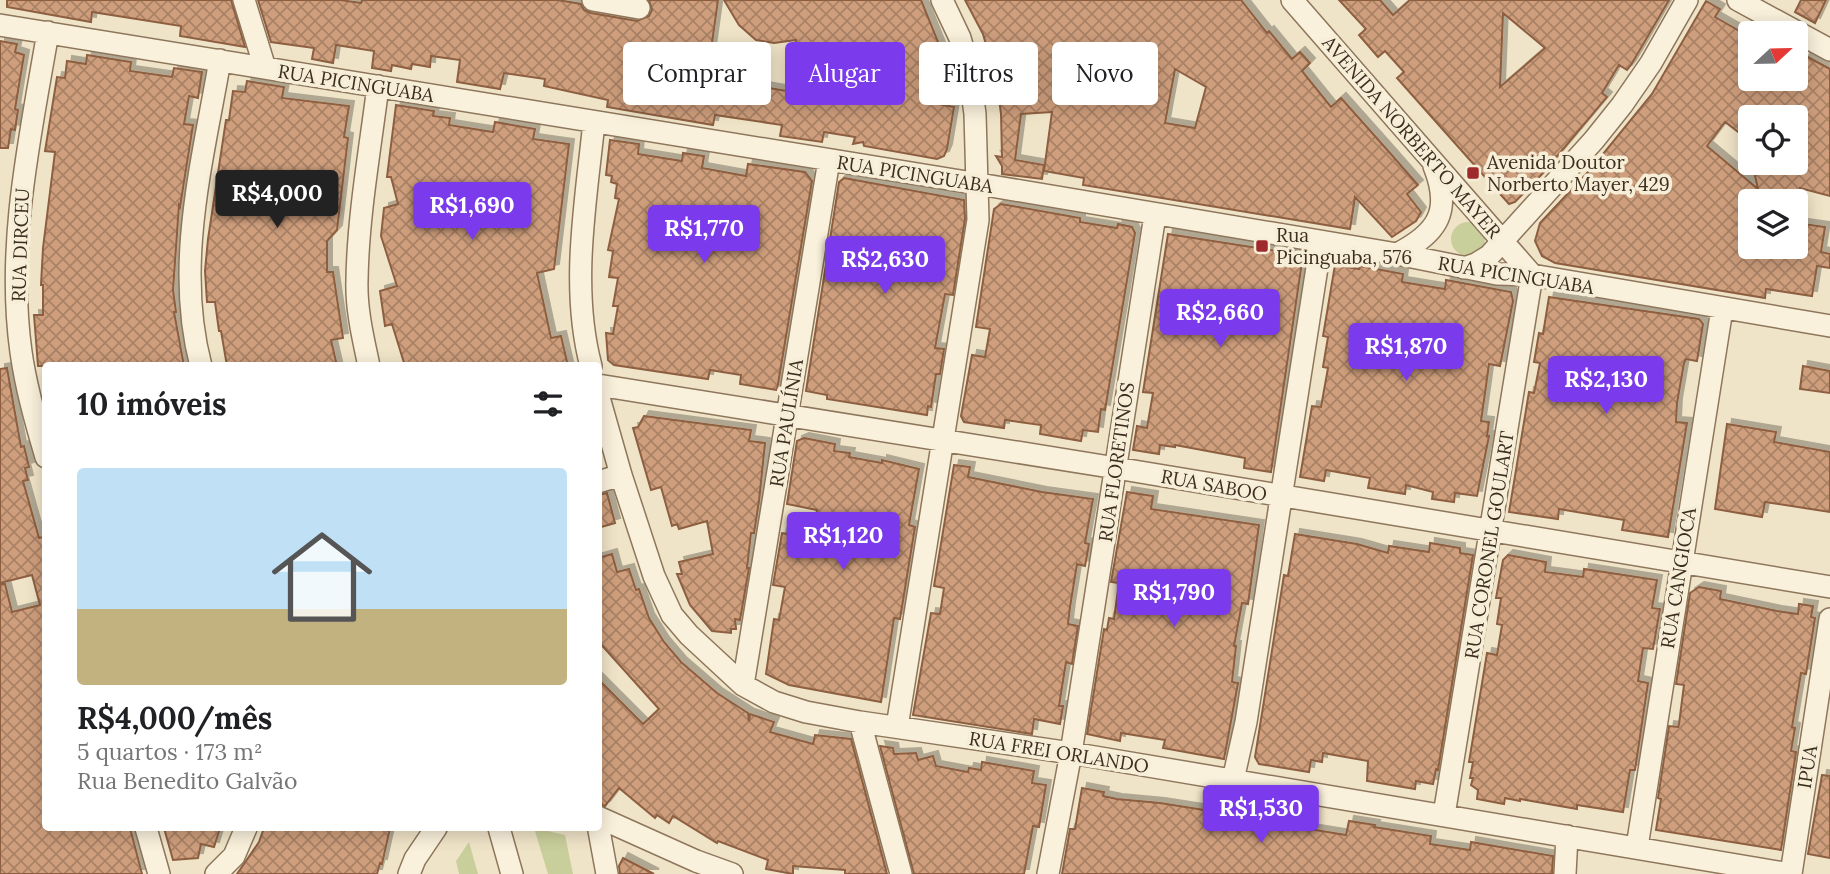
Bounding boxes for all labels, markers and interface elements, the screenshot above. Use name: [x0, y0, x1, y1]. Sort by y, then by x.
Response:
north arrow: [1738, 21, 1808, 91]
map controls: [1738, 21, 1808, 259]
street label: AVENIDA NORBERTO MAYER: [1317, 30, 1506, 243]
chip: Comprar: [623, 42, 771, 105]
chip: Alugar: [785, 42, 905, 105]
chip: Filtros: [919, 42, 1038, 105]
chip: Novo: [1052, 42, 1158, 105]
street label: RUA PICINGUABA: [276, 59, 437, 107]
button: locate: [1738, 105, 1808, 175]
street label: RUA PICINGUABA: [835, 150, 996, 198]
place label: Avenida Doutor Norberto Mayer, 429: [1486, 150, 1670, 196]
marker: Avenida Doutor Norberto Mayer, 429: [1465, 165, 1481, 181]
pin: R$4,000: [212, 170, 342, 230]
text: R$4,000: [231, 178, 323, 207]
pin: R$1,690: [407, 182, 537, 242]
street label: RUA DIRCEU: [6, 188, 34, 302]
button: layers: [1738, 189, 1808, 259]
text: R$1,690: [429, 190, 515, 219]
pin: R$1,770: [639, 205, 769, 265]
text: R$1,770: [664, 213, 744, 242]
place label: Rua Picinguaba, 576: [1276, 223, 1412, 269]
pin: R$2,630: [820, 236, 950, 296]
marker: Rua Picinguaba, 576: [1254, 238, 1270, 254]
text: R$2,630: [841, 244, 929, 273]
street label: RUA PICINGUABA: [1436, 251, 1597, 299]
pin: R$2,660: [1155, 290, 1285, 349]
text: R$2,660: [1176, 297, 1264, 326]
pin: R$1,870: [1341, 324, 1471, 383]
text: R$1,870: [1365, 331, 1447, 360]
street label: RUA PAULÍNIA: [764, 356, 808, 489]
pin: R$2,130: [1541, 356, 1671, 416]
text: R$2,130: [1564, 364, 1648, 393]
street label: RUA FLORETINOS: [1093, 381, 1139, 543]
text: 10 imóveis: [77, 385, 227, 423]
icon: filters: [529, 385, 567, 423]
street label: RUA CORONEL GOULART: [1459, 429, 1519, 661]
street label: RUA SABOO: [1159, 464, 1269, 506]
street label: RUA CANGIOCA: [1655, 505, 1701, 650]
pin: R$1,120: [778, 512, 908, 572]
icon: home: [259, 514, 385, 640]
text: R$1,120: [803, 520, 883, 549]
pin: R$1,790: [1109, 570, 1239, 629]
text: R$1,790: [1133, 577, 1215, 606]
text: R$4,000/mês: [77, 699, 272, 737]
street label: RUA FREI ORLANDO: [967, 726, 1151, 778]
text: 5 quartos · 173 m²: [77, 737, 263, 766]
street label: IPUA: [1792, 742, 1822, 790]
text: Rua Benedito Galvão: [77, 766, 297, 795]
pin: R$1,530: [1196, 786, 1326, 845]
text: R$1,530: [1219, 793, 1303, 822]

